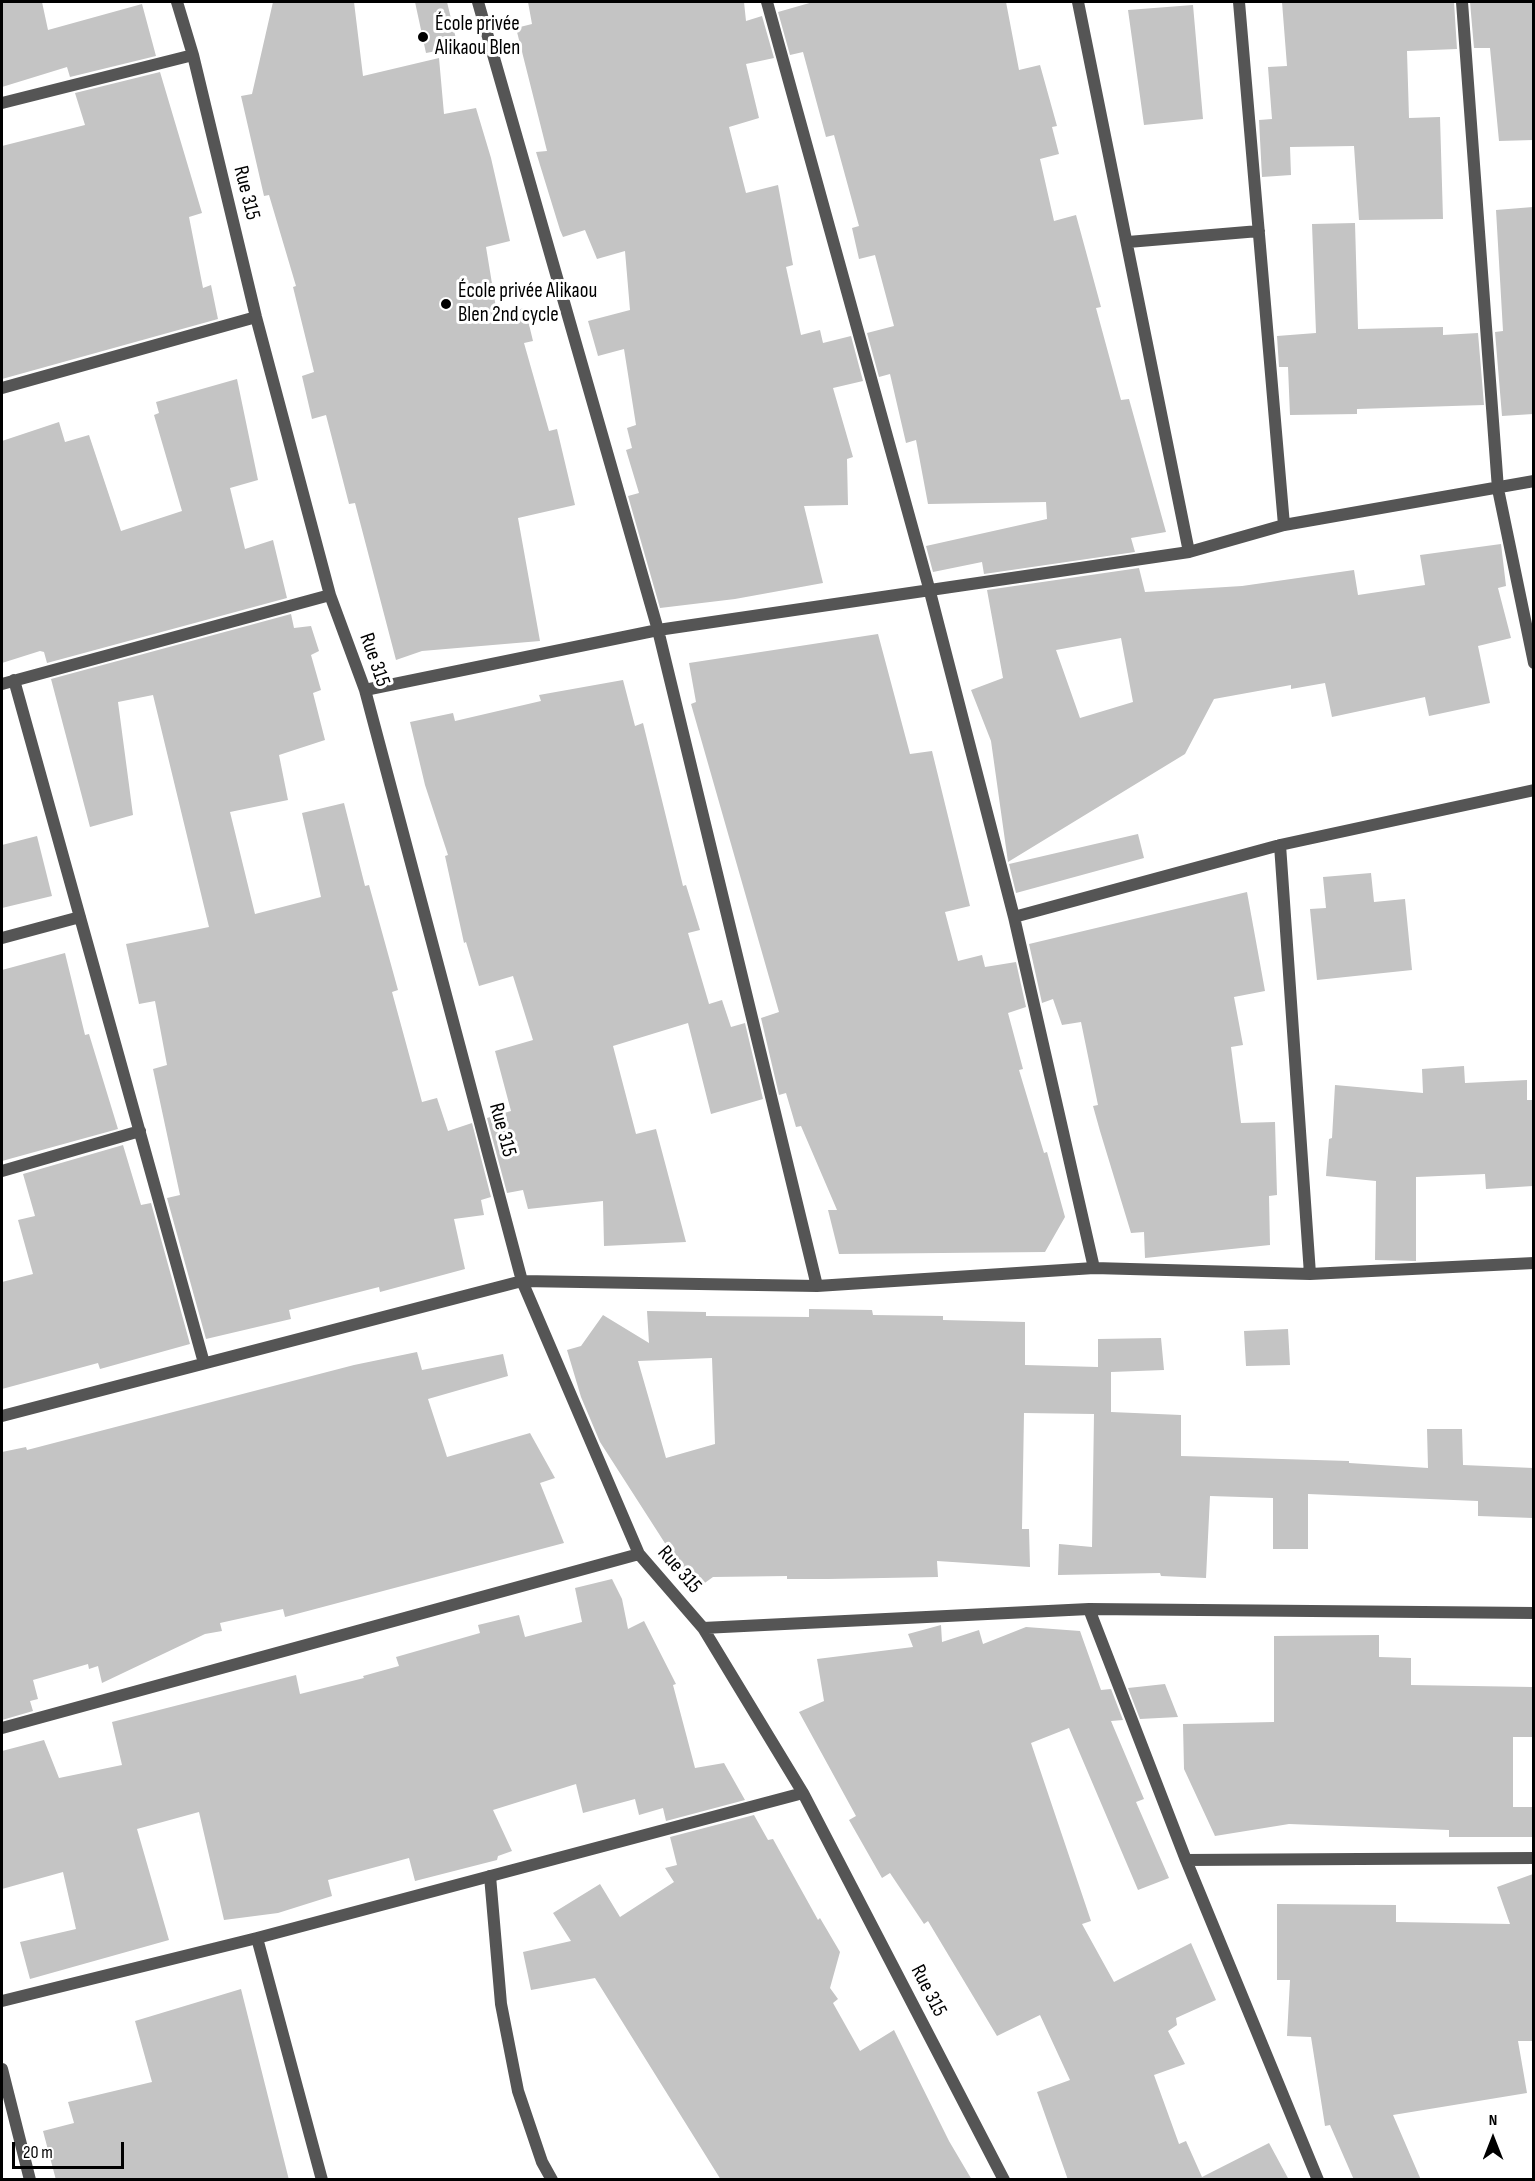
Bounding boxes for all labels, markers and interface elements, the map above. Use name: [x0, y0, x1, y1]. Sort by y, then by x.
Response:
place label: École privée Alikaou Blen: [435, 12, 520, 62]
marker: École privée Alikaou Blen: [416, 30, 430, 44]
street label: Rue 315: [227, 163, 265, 223]
place label: École privée Alikaou Blen 2nd cycle: [458, 279, 597, 329]
marker: École privée Alikaou Blen 2nd cycle: [439, 297, 453, 311]
street label: Rue 315: [353, 630, 395, 690]
street label: Rue 315: [483, 1100, 521, 1160]
street label: Rue 315: [652, 1541, 706, 1599]
street label: Rue 315: [904, 1961, 952, 2021]
north arrow: [1463, 2109, 1523, 2169]
text: N: [1489, 2111, 1497, 2130]
scale bar: [15, 2130, 128, 2168]
text: 20 m: [23, 2142, 53, 2163]

